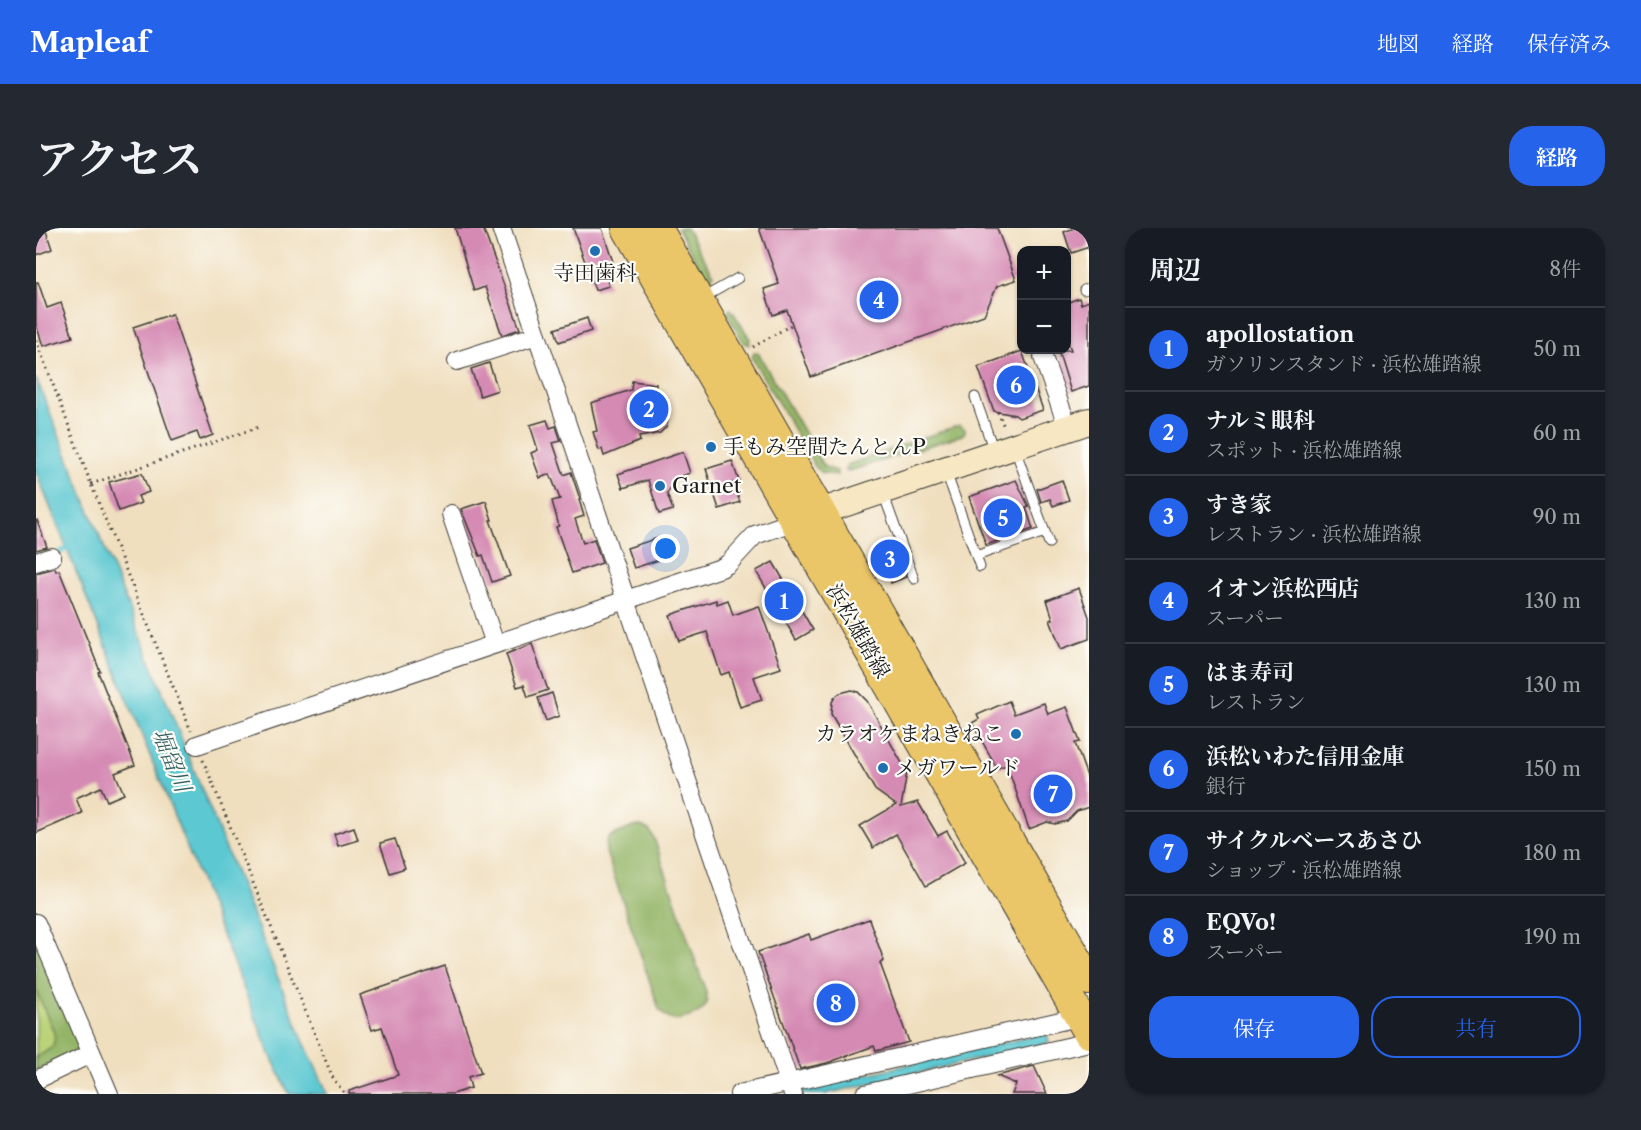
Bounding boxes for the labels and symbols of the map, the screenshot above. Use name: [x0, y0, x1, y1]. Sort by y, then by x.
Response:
marker: 寺田歯科: [588, 244, 602, 258]
place label: 寺田歯科: [553, 260, 637, 285]
pin: 4: [860, 278, 898, 322]
pin: 6: [996, 362, 1036, 408]
pin: 2: [630, 386, 668, 432]
place label: 手もみ空間たんとんP: [723, 434, 926, 459]
marker: 手もみ空間たんとんP: [704, 440, 718, 454]
place label: Garnet: [672, 473, 742, 498]
marker: Garnet: [653, 479, 667, 493]
pin: 5: [984, 496, 1022, 540]
your location: [651, 534, 680, 563]
pin: 3: [870, 536, 910, 582]
pin: 1: [764, 578, 804, 623]
street label: 浜松雄踏線: [821, 579, 896, 682]
place label: カラオケまねきねこ: [815, 721, 1004, 746]
water label: 堀留川: [147, 725, 197, 798]
marker: カラオケまねきねこ: [1009, 727, 1023, 741]
place label: メガワールド: [895, 755, 1021, 780]
marker: メガワールド: [876, 761, 890, 775]
pin: 7: [1034, 772, 1072, 816]
pin: 8: [816, 980, 856, 1026]

